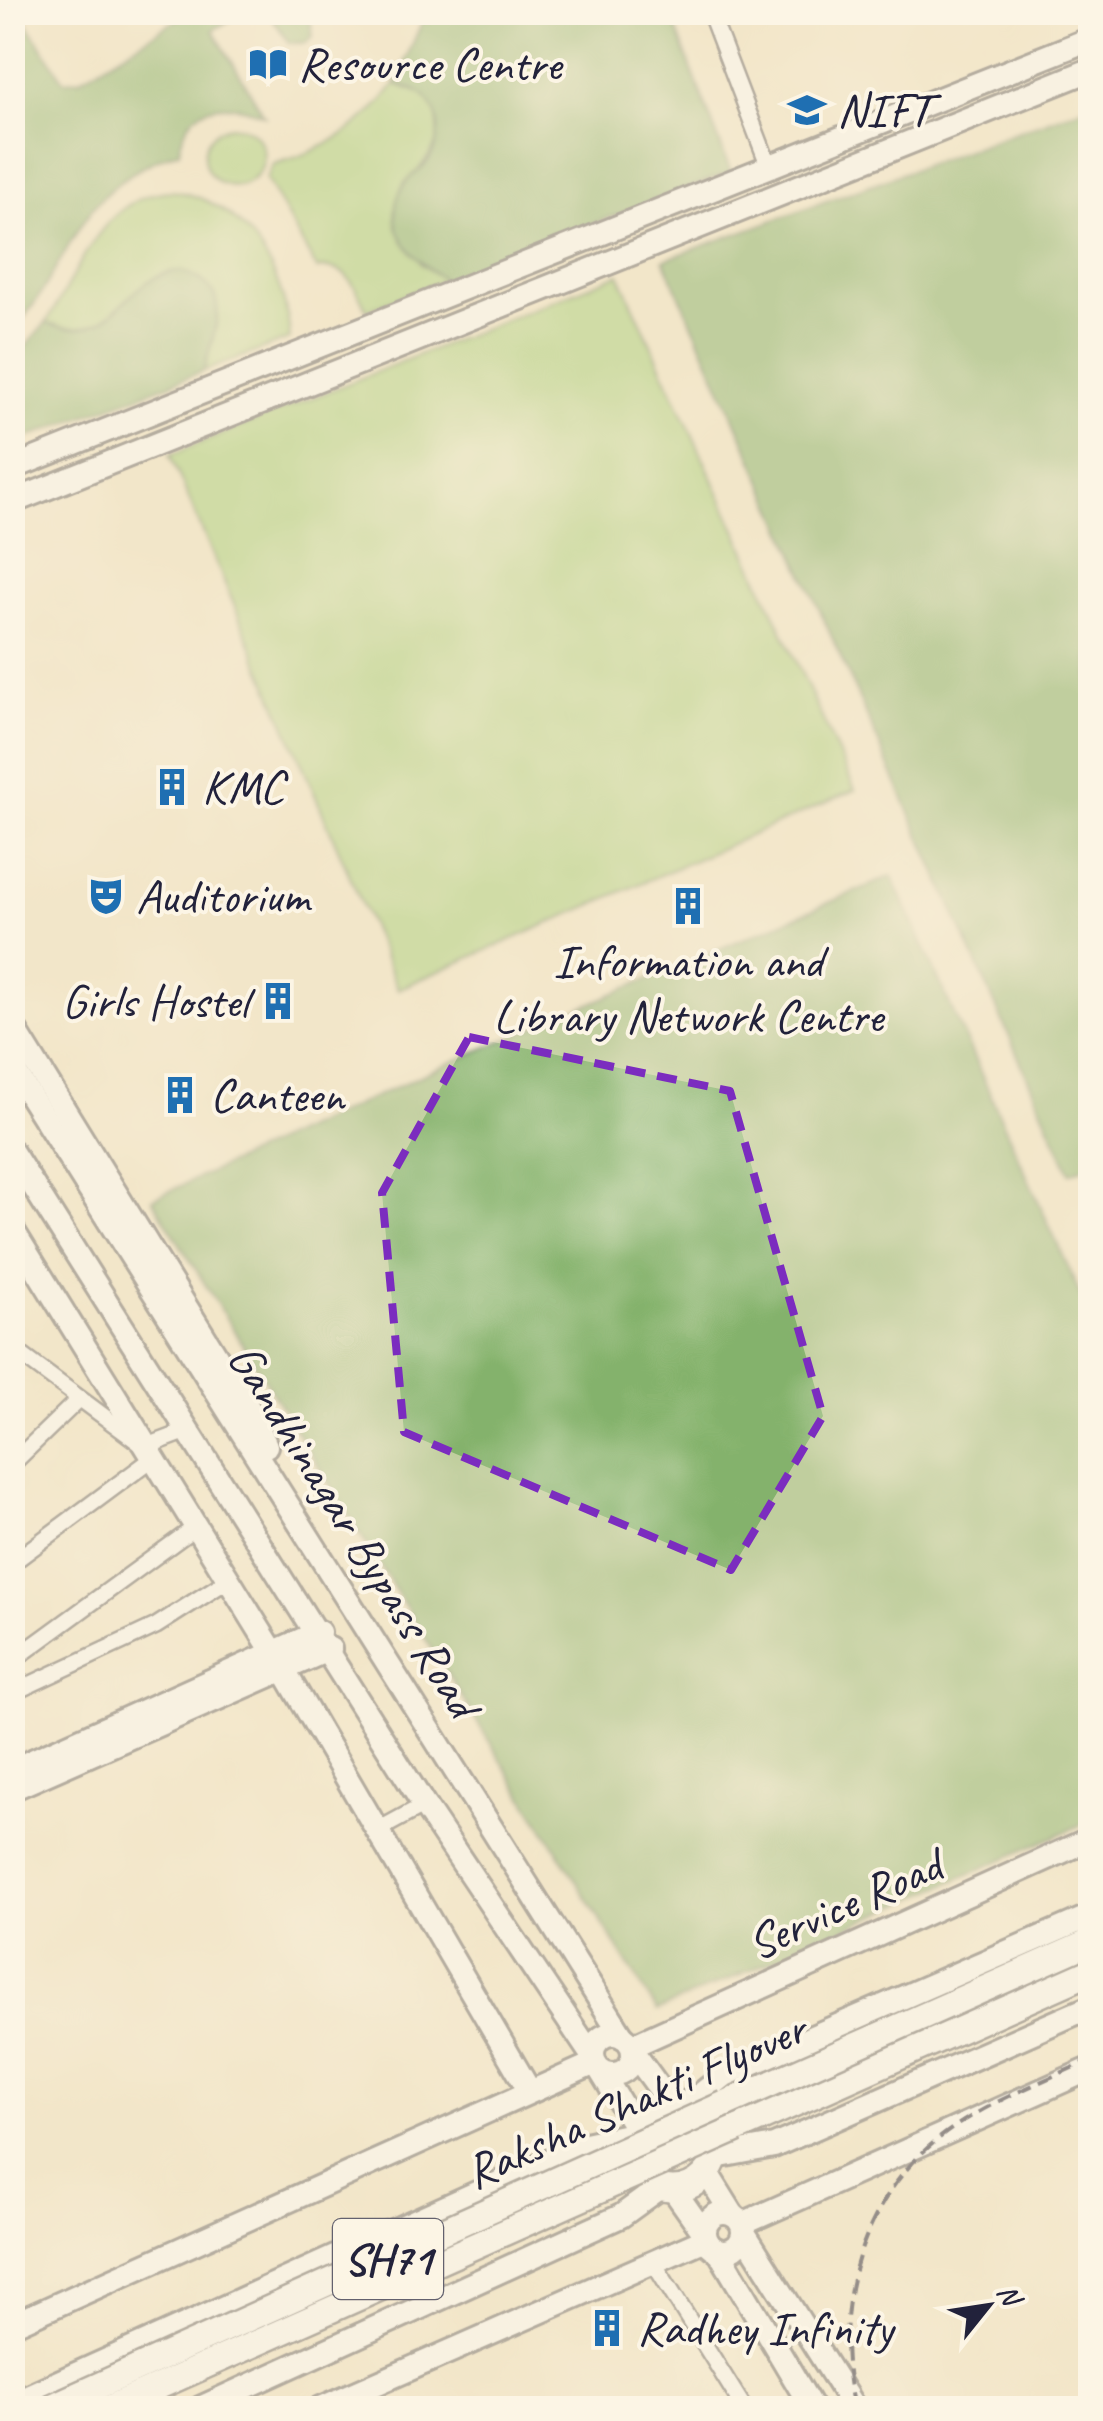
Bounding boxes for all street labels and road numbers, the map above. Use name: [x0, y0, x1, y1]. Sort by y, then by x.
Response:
street label: Gandhinagar Bypass Road: [215, 1332, 497, 1734]
street label: Service Road: [738, 1832, 957, 1973]
street label: Raksha Shakti Flyover: [456, 1996, 819, 2202]
road number: SH71: [333, 2219, 443, 2299]

